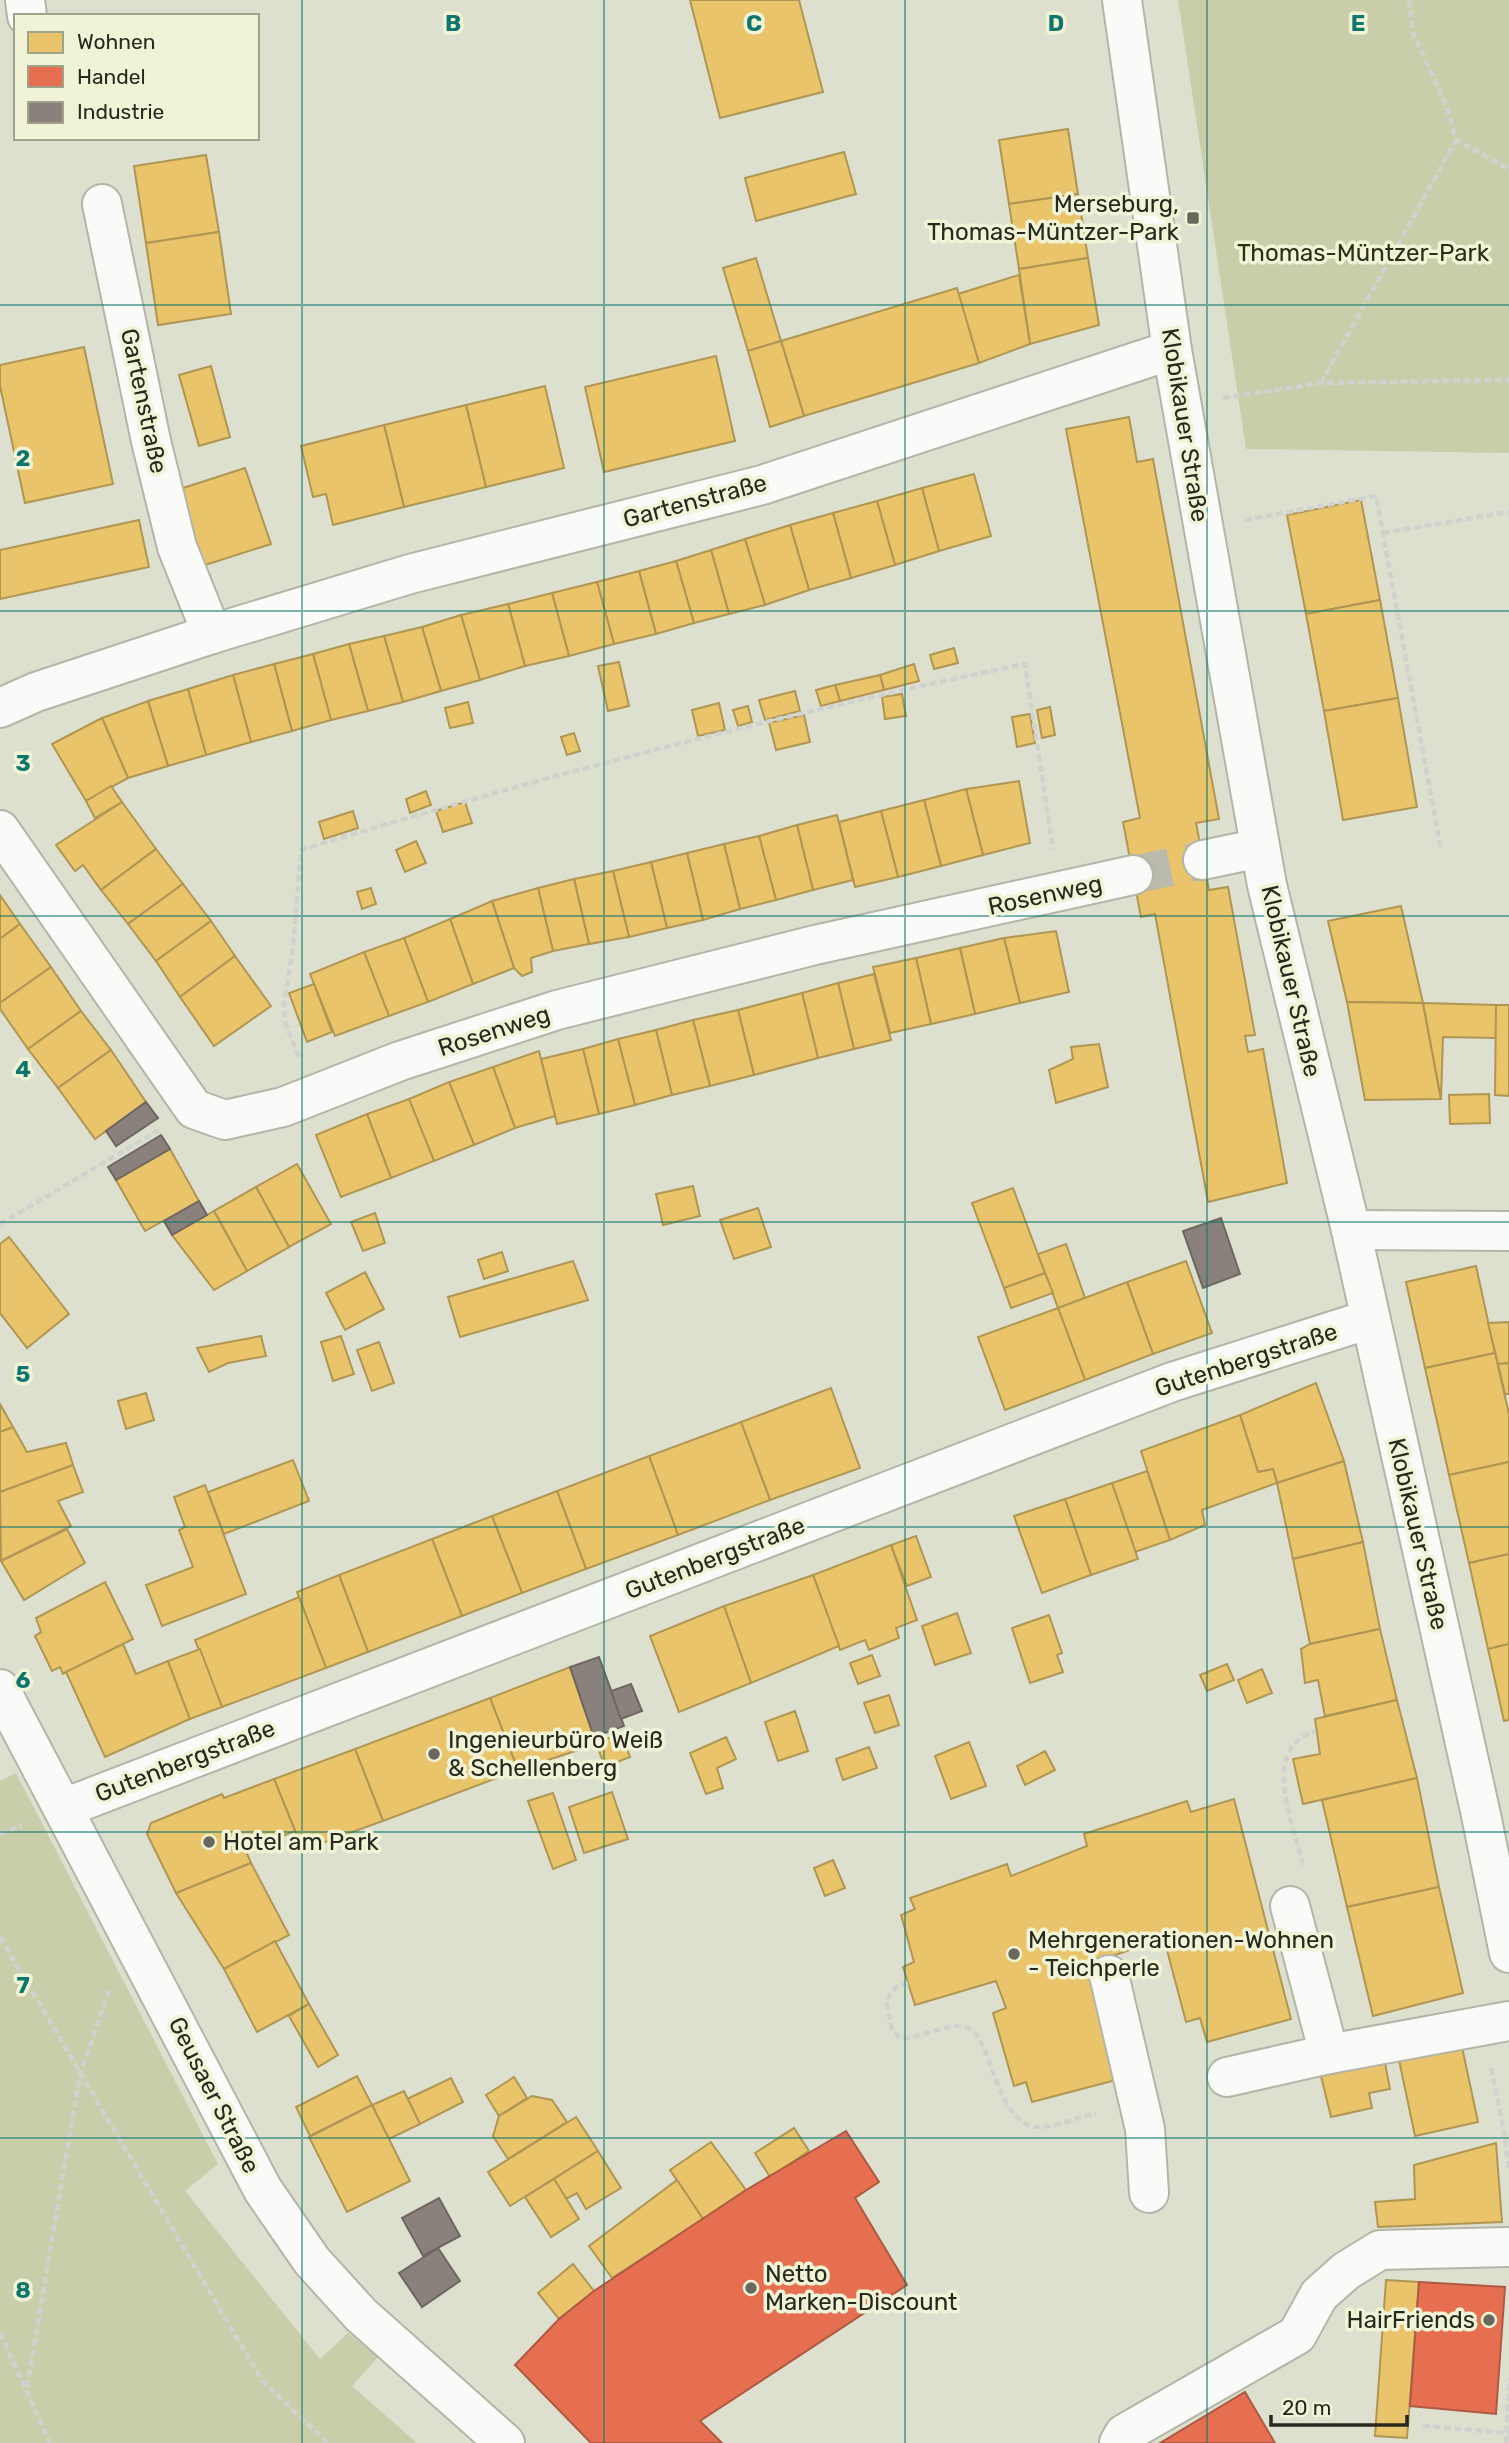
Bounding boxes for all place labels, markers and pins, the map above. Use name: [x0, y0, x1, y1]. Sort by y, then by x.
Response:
place label: Merseburg, Thomas-Müntzer-Park: [927, 190, 1180, 246]
marker: Merseburg, Thomas-Müntzer-Park: [1185, 210, 1201, 226]
place label: Ingenieurbüro Weiß & Schellenberg: [448, 1726, 663, 1782]
marker: Ingenieurbüro Weiß & Schellenberg: [426, 1746, 442, 1762]
place label: Hotel am Park: [223, 1828, 379, 1856]
marker: Hotel am Park: [201, 1834, 217, 1850]
place label: Mehrgenerationen-Wohnen - Teichperle: [1028, 1926, 1334, 1982]
marker: Mehrgenerationen-Wohnen - Teichperle: [1006, 1946, 1022, 1962]
place label: Netto Marken-Discount: [765, 2260, 957, 2316]
marker: Netto Marken-Discount: [743, 2280, 759, 2296]
place label: HairFriends: [1347, 2306, 1475, 2334]
marker: HairFriends: [1481, 2312, 1497, 2328]

